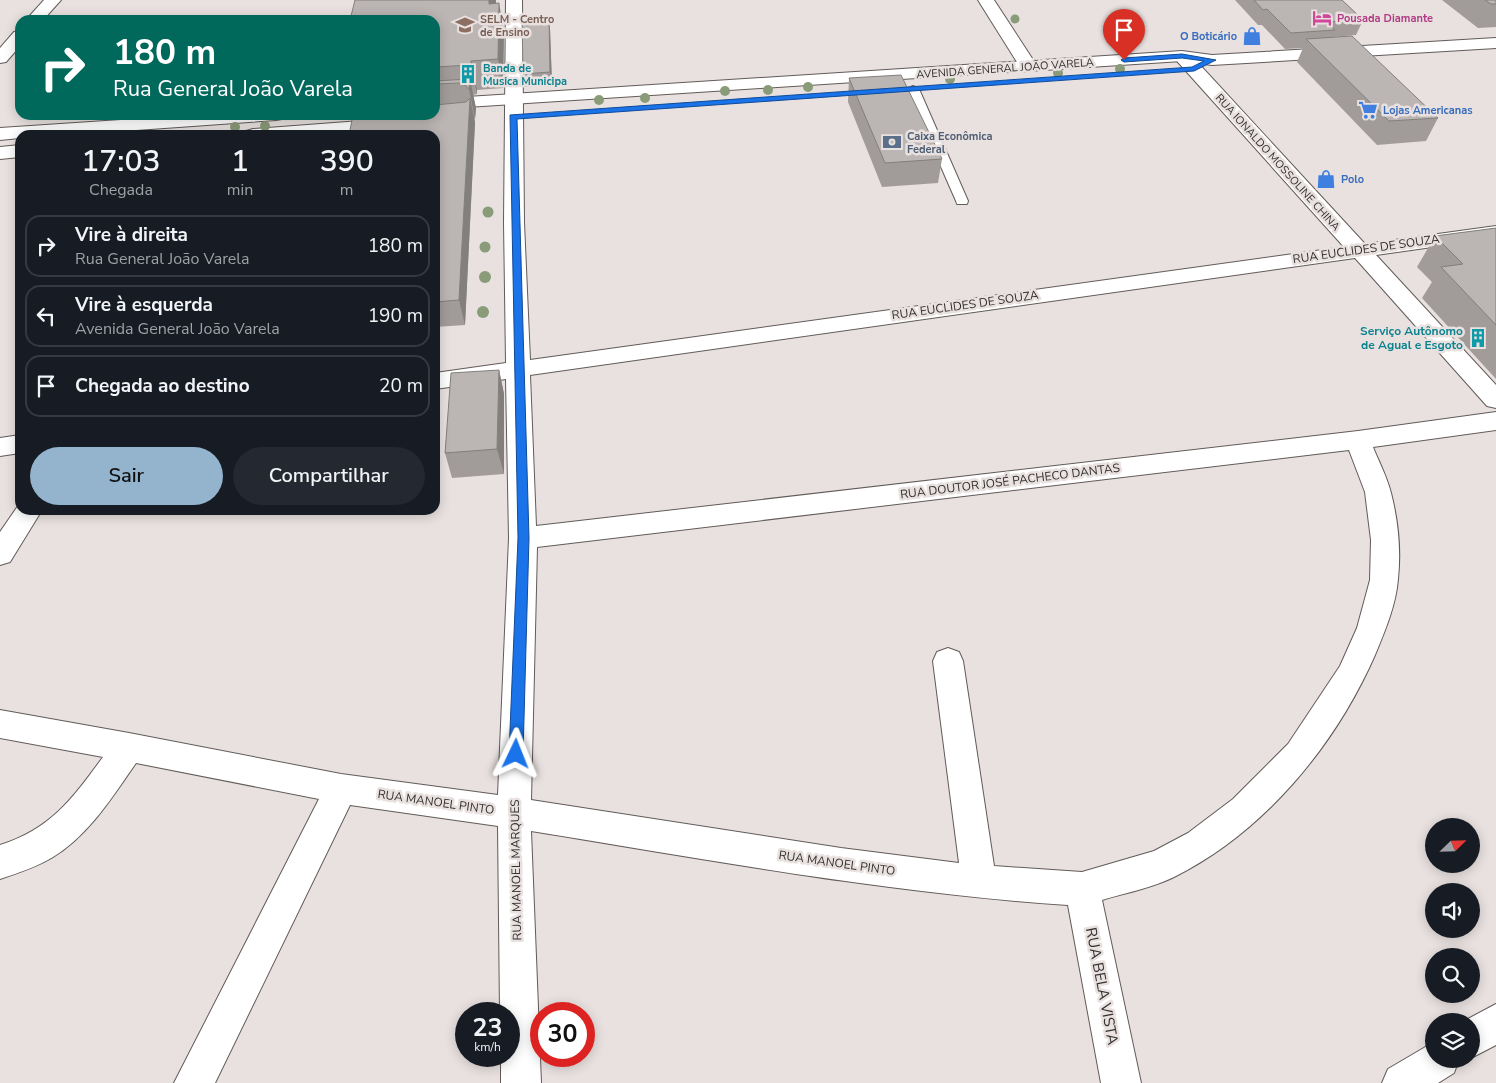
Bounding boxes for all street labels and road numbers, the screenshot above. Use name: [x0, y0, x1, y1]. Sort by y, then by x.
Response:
street label: AVENIDA GENERAL JOÃO VARELA: [916, 55, 1094, 82]
street label: RUA IONALDO MOSSOLINE CHINA: [1212, 91, 1343, 234]
street label: RUA EUCLIDES DE SOUZA: [1292, 231, 1441, 267]
street label: RUA EUCLIDES DE SOUZA: [891, 287, 1040, 323]
street label: RUA DOUTOR JOSÉ PACHECO DANTAS: [899, 460, 1121, 502]
street label: RUA MANOEL PINTO: [377, 786, 495, 818]
street label: RUA MANOEL MARQUES: [507, 799, 525, 941]
street label: RUA MANOEL PINTO: [778, 847, 896, 879]
street label: RUA BELA VISTA: [1081, 926, 1123, 1046]

